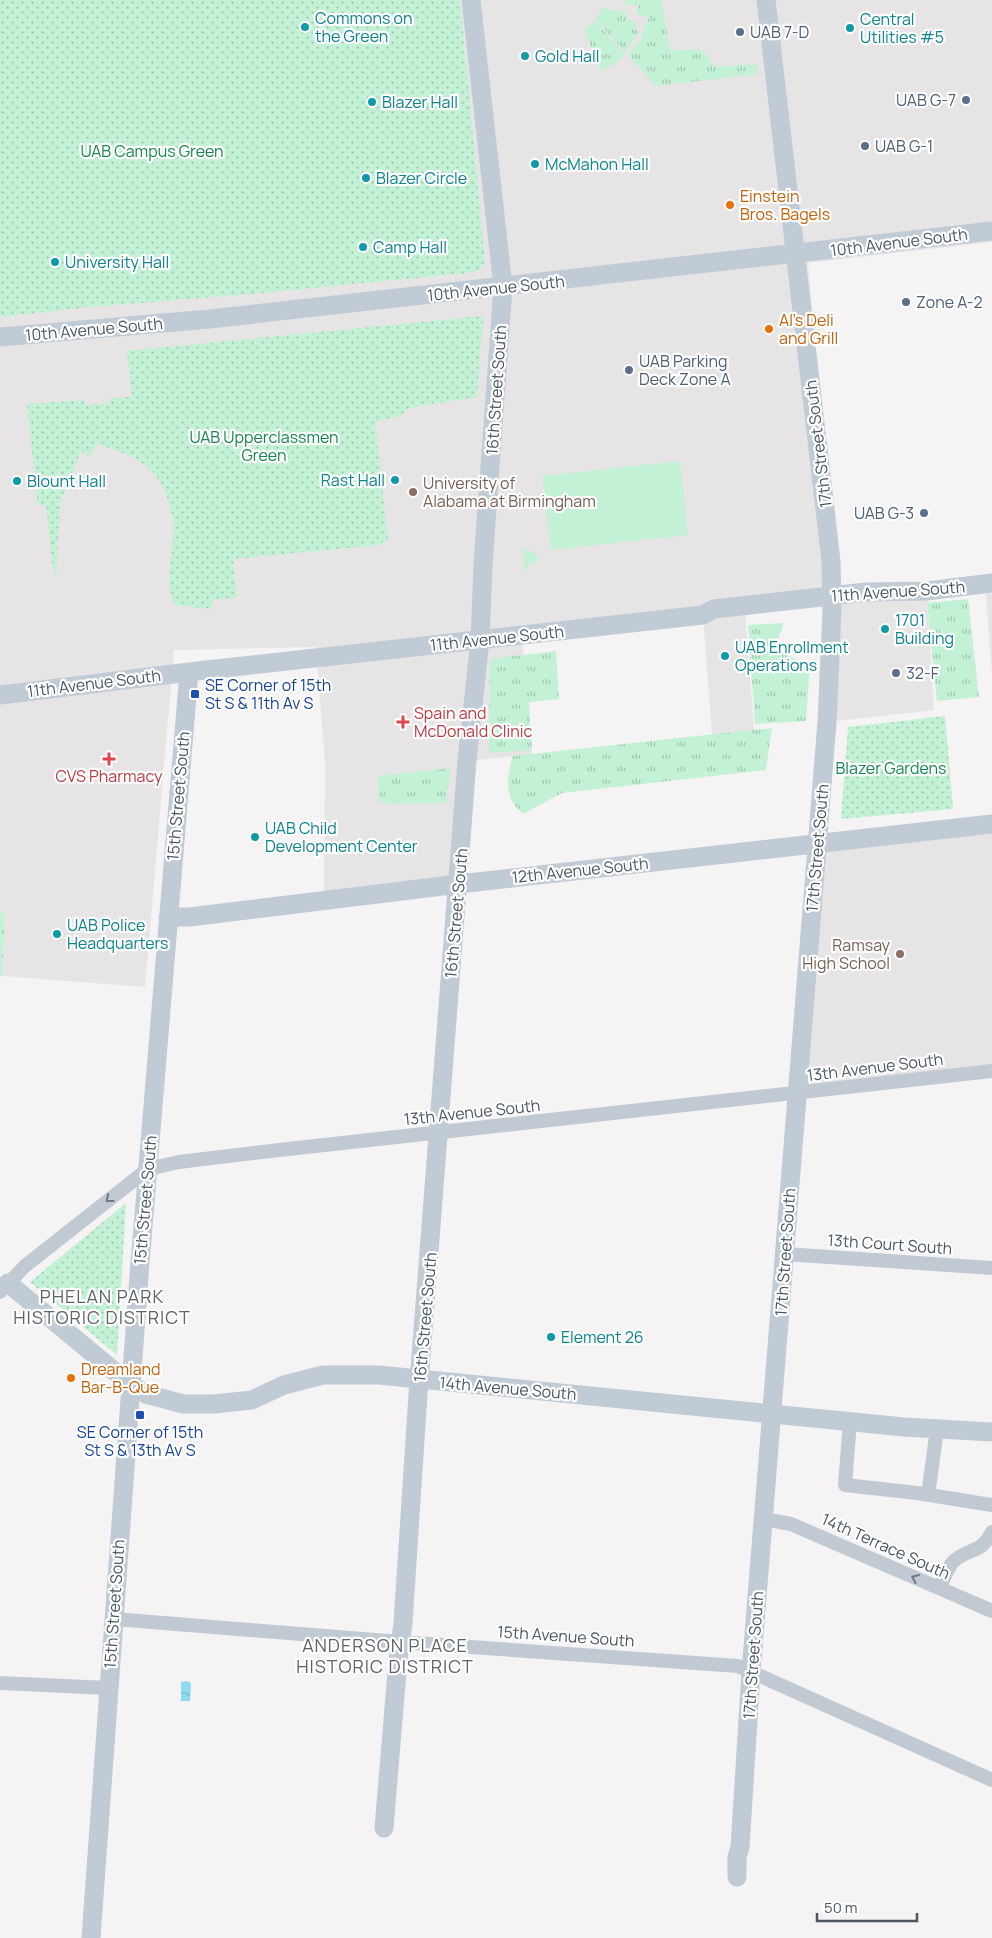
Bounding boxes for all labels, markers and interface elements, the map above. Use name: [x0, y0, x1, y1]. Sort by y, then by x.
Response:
place label: Commons on the Green: [315, 7, 413, 47]
place label: Central Utilities #5: [860, 8, 944, 48]
marker: Commons on the Green: [299, 21, 311, 33]
place label: UAB 7-D: [750, 21, 809, 43]
marker: Central Utilities #5: [844, 22, 856, 34]
marker: UAB 7-D: [734, 26, 746, 38]
place label: Gold Hall: [535, 45, 599, 67]
marker: Gold Hall: [519, 50, 531, 62]
place label: UAB G-7: [896, 89, 956, 111]
place label: Blazer Hall: [382, 91, 458, 113]
marker: UAB G-7: [960, 94, 972, 106]
marker: Blazer Hall: [366, 96, 378, 108]
place label: UAB G-1: [875, 135, 933, 157]
park label: UAB Campus Green: [80, 140, 224, 162]
marker: UAB G-1: [859, 140, 871, 152]
place label: McMahon Hall: [545, 153, 649, 175]
marker: McMahon Hall: [529, 158, 541, 170]
place label: Blazer Circle: [376, 167, 467, 189]
marker: Blazer Circle: [360, 172, 372, 184]
place label: Einstein Bros. Bagels: [740, 185, 830, 225]
marker: Einstein Bros. Bagels: [724, 199, 736, 211]
street label: 10th Avenue South: [829, 223, 969, 261]
place label: Camp Hall: [373, 236, 447, 258]
marker: Camp Hall: [357, 241, 369, 253]
place label: University Hall: [65, 251, 169, 273]
marker: University Hall: [49, 256, 61, 268]
street label: 10th Avenue South: [426, 270, 566, 306]
place label: Zone A-2: [916, 291, 983, 313]
marker: Zone A-2: [900, 296, 912, 308]
place label: Al's Deli and Grill: [779, 309, 838, 349]
street label: 10th Avenue South: [24, 312, 164, 346]
marker: Al's Deli and Grill: [763, 323, 775, 335]
street label: 16th Street South: [480, 324, 512, 456]
place label: UAB Parking Deck Zone A: [639, 350, 731, 390]
marker: UAB Parking Deck Zone A: [623, 364, 635, 376]
street label: 17th Street South: [799, 379, 837, 509]
park label: UAB Upperclassmen Green: [189, 426, 339, 466]
place label: Rast Hall: [321, 469, 385, 491]
place label: Blount Hall: [27, 470, 106, 492]
place label: University of Alabama at Birmingham: [423, 472, 596, 512]
marker: Rast Hall: [389, 474, 401, 486]
marker: Blount Hall: [11, 475, 23, 487]
marker: University of Alabama at Birmingham: [407, 486, 419, 498]
place label: UAB G-3: [854, 502, 914, 524]
marker: UAB G-3: [918, 507, 930, 519]
street label: 11th Avenue South: [830, 575, 966, 607]
place label: 1701 Building: [895, 609, 954, 649]
street label: 11th Avenue South: [429, 620, 565, 656]
marker: 1701 Building: [879, 623, 891, 635]
place label: UAB Enrollment Operations: [735, 636, 849, 676]
marker: UAB Enrollment Operations: [719, 650, 731, 662]
place label: 32-F: [906, 662, 939, 684]
street label: 11th Avenue South: [26, 664, 162, 702]
marker: 32-F: [890, 667, 902, 679]
place label: SE Corner of 15th St S & 11th Av S: [205, 674, 331, 714]
marker: SE Corner of 15th St S & 11th Av S: [189, 688, 201, 700]
place label: Spain and McDonald Clinic: [414, 702, 532, 742]
marker: Spain and McDonald Clinic: [396, 715, 410, 729]
street label: 15th Street South: [161, 731, 195, 861]
marker: CVS Pharmacy: [103, 753, 115, 765]
park label: Blazer Gardens: [836, 757, 946, 779]
place label: CVS Pharmacy: [56, 765, 163, 787]
street label: 17th Street South: [800, 783, 834, 913]
place label: UAB Child Development Center: [265, 817, 418, 857]
marker: UAB Child Development Center: [249, 831, 261, 843]
street label: 16th Street South: [439, 847, 473, 979]
street label: 12th Avenue South: [511, 852, 649, 888]
place label: UAB Police Headquarters: [67, 914, 168, 954]
marker: UAB Police Headquarters: [51, 928, 63, 940]
place label: Ramsay High School: [802, 934, 891, 974]
marker: Ramsay High School: [894, 948, 906, 960]
street label: 13th Avenue South: [806, 1048, 944, 1086]
street label: 13th Avenue South: [403, 1094, 541, 1130]
street label: 15th Street South: [128, 1135, 162, 1265]
street label: 17th Street South: [770, 1187, 800, 1317]
one-way arrow: [106, 1193, 115, 1202]
street label: 13th Court South: [827, 1229, 953, 1259]
street label: 16th Street South: [408, 1251, 442, 1383]
district label: PHELAN PARK HISTORIC DISTRICT: [13, 1284, 191, 1329]
place label: Element 26: [561, 1326, 644, 1348]
marker: Element 26: [545, 1331, 557, 1343]
place label: Dreamland Bar-B-Que: [81, 1358, 161, 1398]
street label: 14th Avenue South: [439, 1371, 577, 1405]
marker: Dreamland Bar-B-Que: [65, 1372, 77, 1384]
marker: SE Corner of 15th St S & 13th Av S: [134, 1409, 146, 1421]
place label: SE Corner of 15th St S & 13th Av S: [77, 1421, 203, 1461]
street label: 14th Terrace South: [818, 1508, 954, 1584]
street label: 15th Street South: [99, 1539, 129, 1669]
one-way arrow: [911, 1573, 920, 1584]
street label: 17th Street South: [738, 1590, 768, 1720]
street label: 15th Avenue South: [497, 1620, 635, 1652]
district label: ANDERSON PLACE HISTORIC DISTRICT: [296, 1633, 474, 1678]
scale bar: [817, 1890, 917, 1922]
text: 50 m: [824, 1897, 858, 1918]

